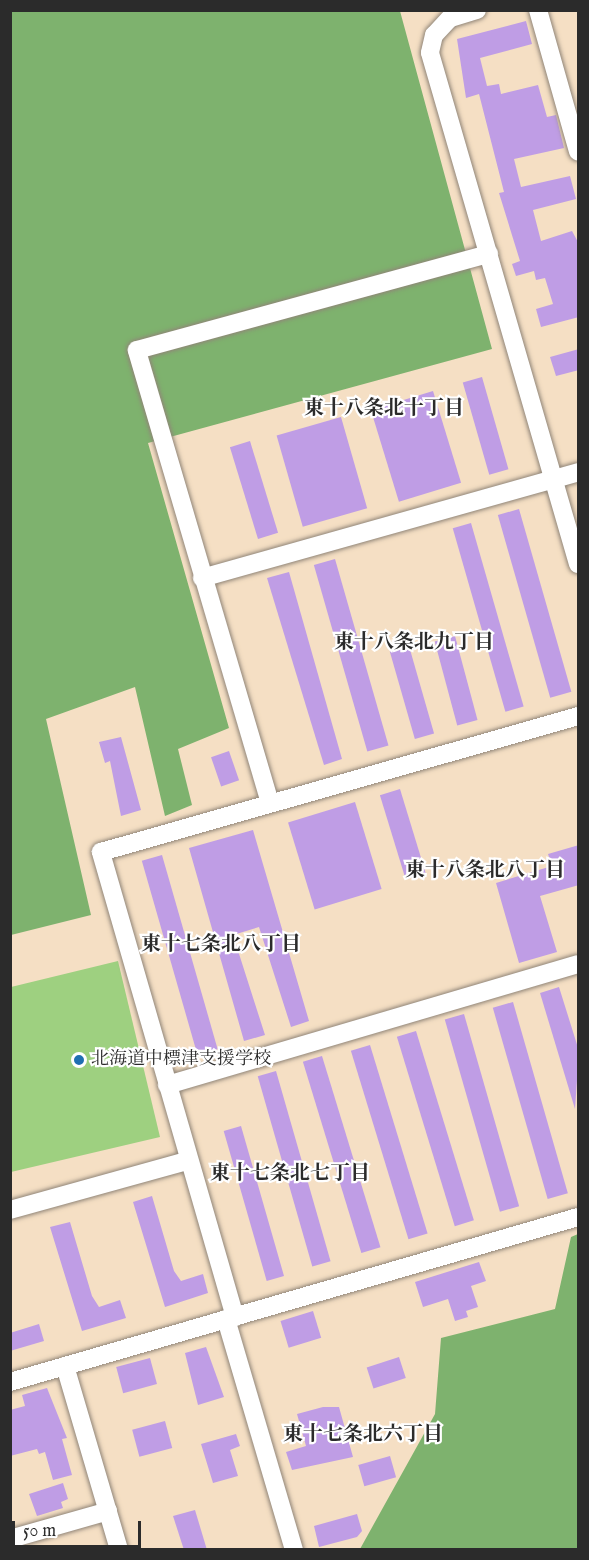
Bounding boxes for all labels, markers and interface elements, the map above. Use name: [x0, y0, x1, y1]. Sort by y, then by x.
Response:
district label: 東十八条北十丁目: [304, 396, 464, 420]
district label: 東十八条北九丁目: [334, 630, 494, 654]
district label: 東十八条北八丁目: [405, 858, 565, 882]
district label: 東十七条北八丁目: [141, 932, 301, 956]
place label: 北海道中標津支援学校: [91, 1049, 271, 1071]
marker: 北海道中標津支援学校: [72, 1053, 86, 1067]
district label: 東十七条北七丁目: [210, 1161, 370, 1185]
district label: 東十七条北六丁目: [283, 1422, 443, 1446]
scale bar: [15, 1509, 144, 1547]
text: 50 m: [23, 1520, 56, 1543]

